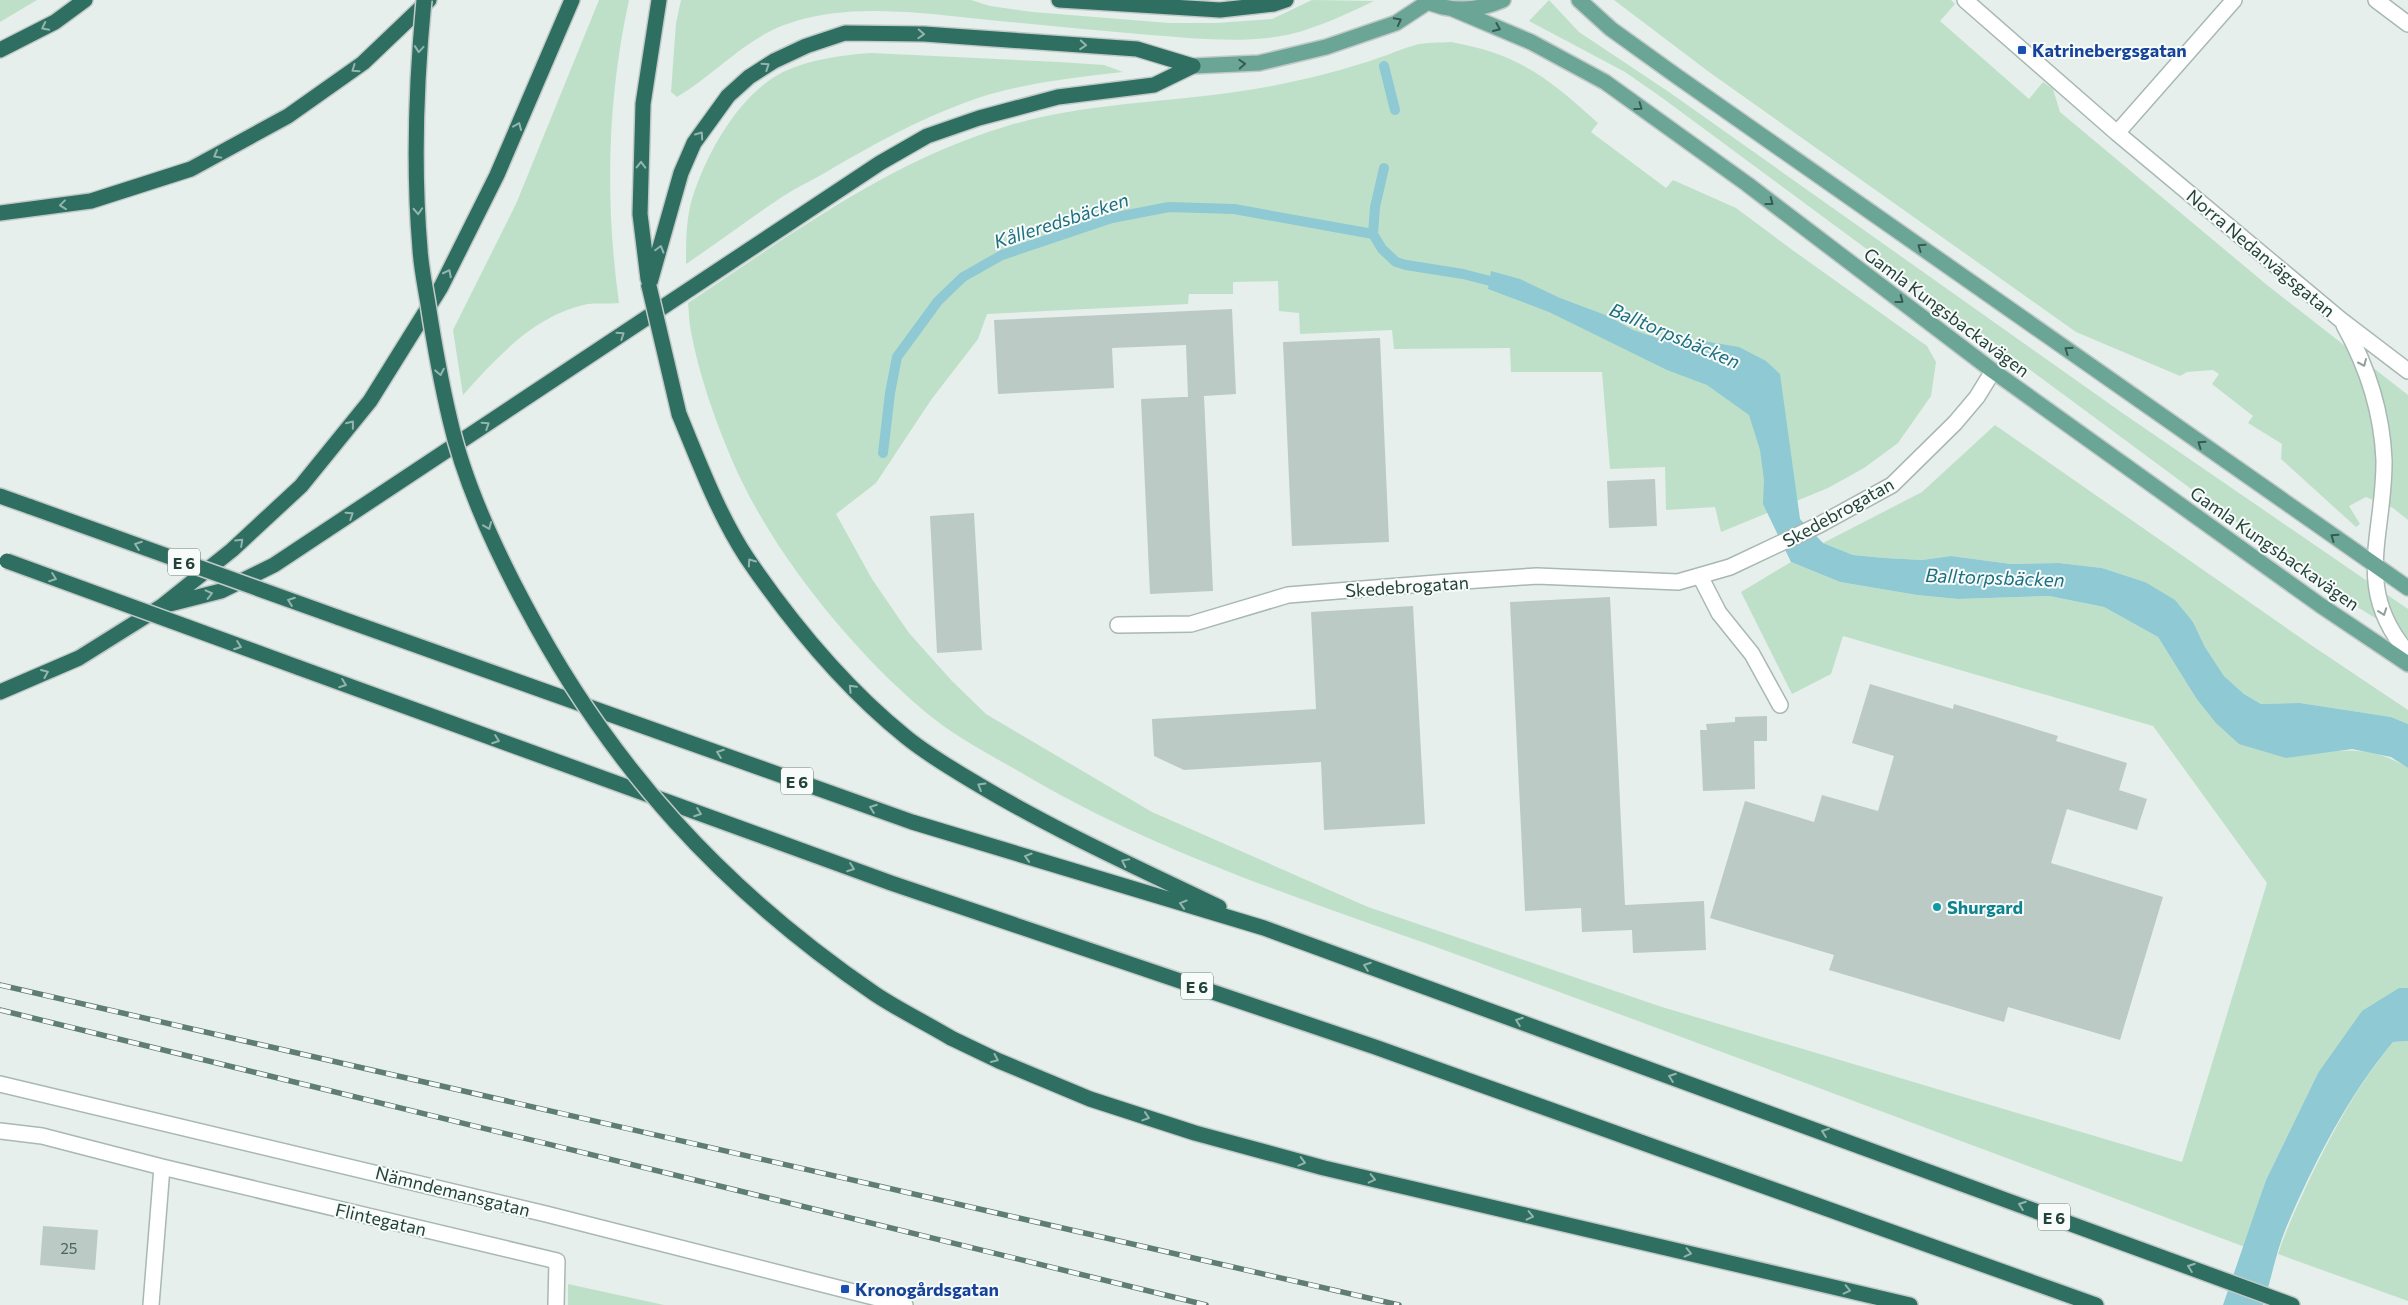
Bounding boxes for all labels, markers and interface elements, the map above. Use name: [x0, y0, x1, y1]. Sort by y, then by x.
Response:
one-way arrow: [1392, 17, 1401, 27]
one-way arrow: [41, 21, 50, 31]
one-way arrow: [1492, 21, 1501, 32]
one-way arrow: [918, 29, 926, 40]
place label: Katrinebergsgatan: [2032, 39, 2187, 61]
one-way arrow: [1080, 40, 1088, 51]
marker: Katrinebergsgatan: [2016, 44, 2028, 56]
one-way arrow: [414, 45, 425, 53]
one-way arrow: [1238, 59, 1246, 69]
one-way arrow: [351, 63, 360, 72]
one-way arrow: [760, 63, 770, 72]
one-way arrow: [1633, 101, 1643, 110]
one-way arrow: [512, 122, 523, 131]
one-way arrow: [694, 131, 703, 141]
one-way arrow: [213, 148, 222, 158]
one-way arrow: [636, 161, 646, 169]
street label: Norra Nedanvägsgatan: [2182, 185, 2340, 321]
water label: Kålleredsbäcken: [991, 187, 1131, 253]
one-way arrow: [1764, 196, 1774, 205]
one-way arrow: [59, 199, 67, 210]
one-way arrow: [413, 208, 423, 215]
street label: Gamla Kungsbackavägen: [1860, 243, 2034, 381]
one-way arrow: [1917, 244, 1926, 253]
one-way arrow: [654, 246, 664, 254]
one-way arrow: [442, 269, 452, 278]
one-way arrow: [1894, 295, 1903, 303]
water label: Balltorpsbäcken: [1606, 297, 1744, 373]
one-way arrow: [616, 332, 625, 342]
one-way arrow: [2064, 347, 2074, 356]
one-way arrow: [2357, 358, 2368, 367]
one-way arrow: [434, 367, 445, 376]
one-way arrow: [346, 421, 354, 430]
one-way arrow: [480, 422, 489, 432]
one-way arrow: [2197, 441, 2206, 450]
street label: Skedebrogatan: [1779, 472, 1897, 552]
street label: Gamla Kungsbackavägen: [2186, 481, 2364, 615]
one-way arrow: [344, 512, 354, 521]
one-way arrow: [482, 521, 492, 530]
one-way arrow: [2330, 534, 2340, 543]
one-way arrow: [235, 539, 244, 548]
one-way arrow: [134, 541, 143, 551]
road number: E 6: [168, 548, 200, 576]
one-way arrow: [748, 559, 756, 568]
water label: Balltorpsbäcken: [1925, 563, 2065, 591]
street label: Skedebrogatan: [1345, 571, 1469, 601]
one-way arrow: [48, 572, 57, 582]
one-way arrow: [204, 589, 213, 600]
one-way arrow: [287, 597, 295, 607]
one-way arrow: [2377, 607, 2387, 616]
one-way arrow: [233, 640, 242, 650]
one-way arrow: [40, 668, 49, 679]
one-way arrow: [338, 678, 347, 688]
one-way arrow: [849, 685, 858, 694]
one-way arrow: [491, 734, 500, 744]
one-way arrow: [716, 749, 725, 759]
road number: E 6: [781, 768, 813, 794]
one-way arrow: [978, 783, 987, 793]
one-way arrow: [869, 804, 878, 814]
one-way arrow: [693, 807, 702, 817]
one-way arrow: [1024, 852, 1033, 862]
one-way arrow: [1121, 857, 1130, 868]
one-way arrow: [846, 862, 855, 872]
place label: Shurgard: [1947, 896, 2023, 918]
one-way arrow: [1180, 900, 1188, 910]
marker: Shurgard: [1931, 901, 1943, 913]
one-way arrow: [1363, 962, 1371, 972]
road number: E 6: [1181, 972, 1213, 999]
one-way arrow: [1516, 1017, 1524, 1027]
one-way arrow: [989, 1052, 998, 1062]
one-way arrow: [1668, 1073, 1677, 1083]
one-way arrow: [1141, 1111, 1150, 1121]
one-way arrow: [1821, 1128, 1830, 1138]
one-way arrow: [1298, 1156, 1307, 1167]
street label: Nämndemansgatan: [373, 1161, 533, 1221]
one-way arrow: [1367, 1173, 1376, 1184]
street label: Flintegatan: [333, 1198, 429, 1240]
one-way arrow: [2018, 1201, 2027, 1211]
road number: E 6: [2038, 1204, 2070, 1230]
one-way arrow: [1526, 1210, 1535, 1221]
house number: 25: [61, 1239, 77, 1257]
one-way arrow: [1684, 1247, 1693, 1258]
one-way arrow: [2187, 1263, 2195, 1273]
place label: Kronogårdsgatan: [855, 1278, 999, 1300]
marker: Kronogårdsgatan: [839, 1283, 851, 1295]
one-way arrow: [1842, 1284, 1851, 1295]

